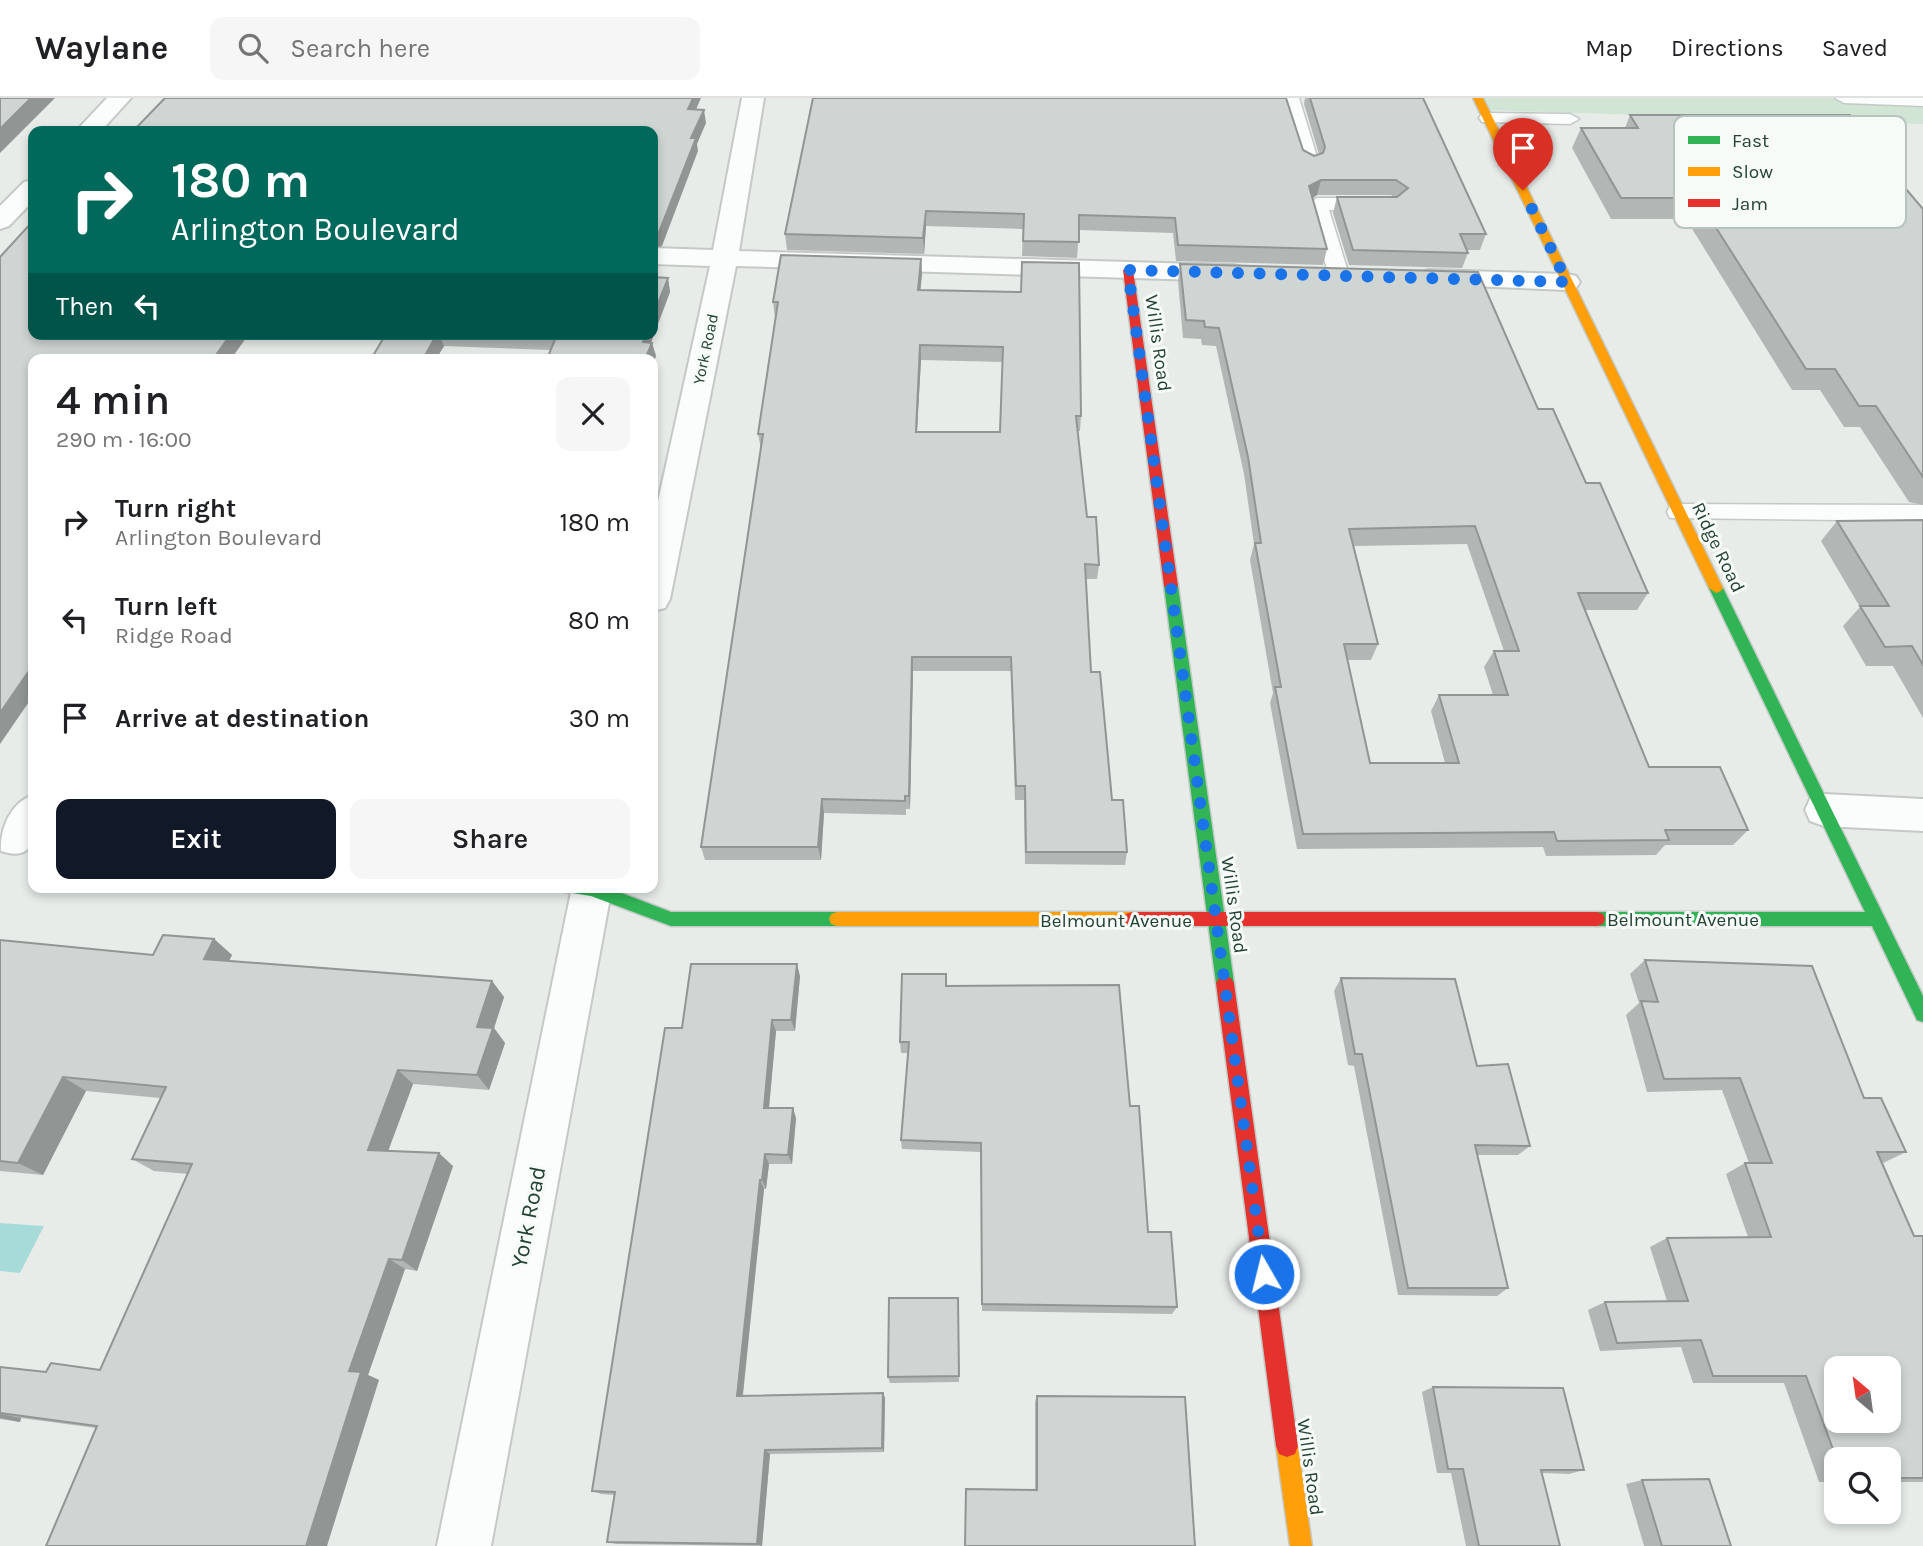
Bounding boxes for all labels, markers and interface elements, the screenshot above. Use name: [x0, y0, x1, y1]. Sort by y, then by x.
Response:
search box: [210, 17, 700, 80]
text: Waylane: [35, 29, 168, 67]
icon: search: [234, 29, 272, 67]
text: Search here: [290, 33, 430, 64]
text: Map: [1585, 34, 1633, 62]
text: Directions: [1671, 34, 1784, 62]
text: Saved: [1822, 34, 1888, 62]
legend: [1674, 116, 1906, 228]
pin: [1493, 118, 1553, 190]
icon: arrive: [1504, 129, 1542, 167]
text: Fast: [1732, 130, 1769, 152]
text: 180 m: [171, 152, 310, 209]
icon: right: [56, 154, 147, 245]
text: Slow: [1732, 161, 1773, 183]
text: Jam: [1732, 193, 1768, 215]
text: Arlington Boulevard: [171, 211, 460, 248]
icon: left: [128, 287, 166, 325]
text: Then: [56, 291, 114, 322]
street label: Willis Road: [1140, 293, 1176, 393]
street label: York Road: [689, 312, 722, 386]
text: 4 min: [56, 375, 170, 425]
button: close: [556, 377, 630, 451]
text: 290 m · 16:00: [56, 426, 192, 453]
text: Turn right: [115, 493, 236, 524]
street label: Ridge Road: [1687, 499, 1749, 596]
icon: right: [56, 503, 94, 541]
text: 180 m: [560, 507, 630, 538]
text: Arlington Boulevard: [115, 524, 322, 551]
text: Turn left: [115, 591, 217, 622]
icon: left: [56, 601, 94, 639]
text: 80 m: [568, 605, 630, 636]
text: Ridge Road: [115, 622, 233, 649]
icon: arrive: [56, 699, 94, 737]
text: Arrive at destination: [115, 703, 369, 734]
text: 30 m: [569, 703, 630, 734]
button: Exit: [56, 799, 336, 879]
button: Share: [350, 799, 630, 879]
street label: Willis Road: [1216, 855, 1252, 955]
street label: Belmount Avenue: [1607, 909, 1759, 931]
street label: Belmount Avenue: [1040, 910, 1192, 932]
street label: York Road: [505, 1164, 552, 1270]
position arrow: [1227, 1237, 1301, 1311]
north arrow: [1824, 1356, 1900, 1433]
map controls: [1824, 1356, 1901, 1524]
street label: Willis Road: [1292, 1417, 1328, 1517]
button: search: [1824, 1447, 1901, 1524]

